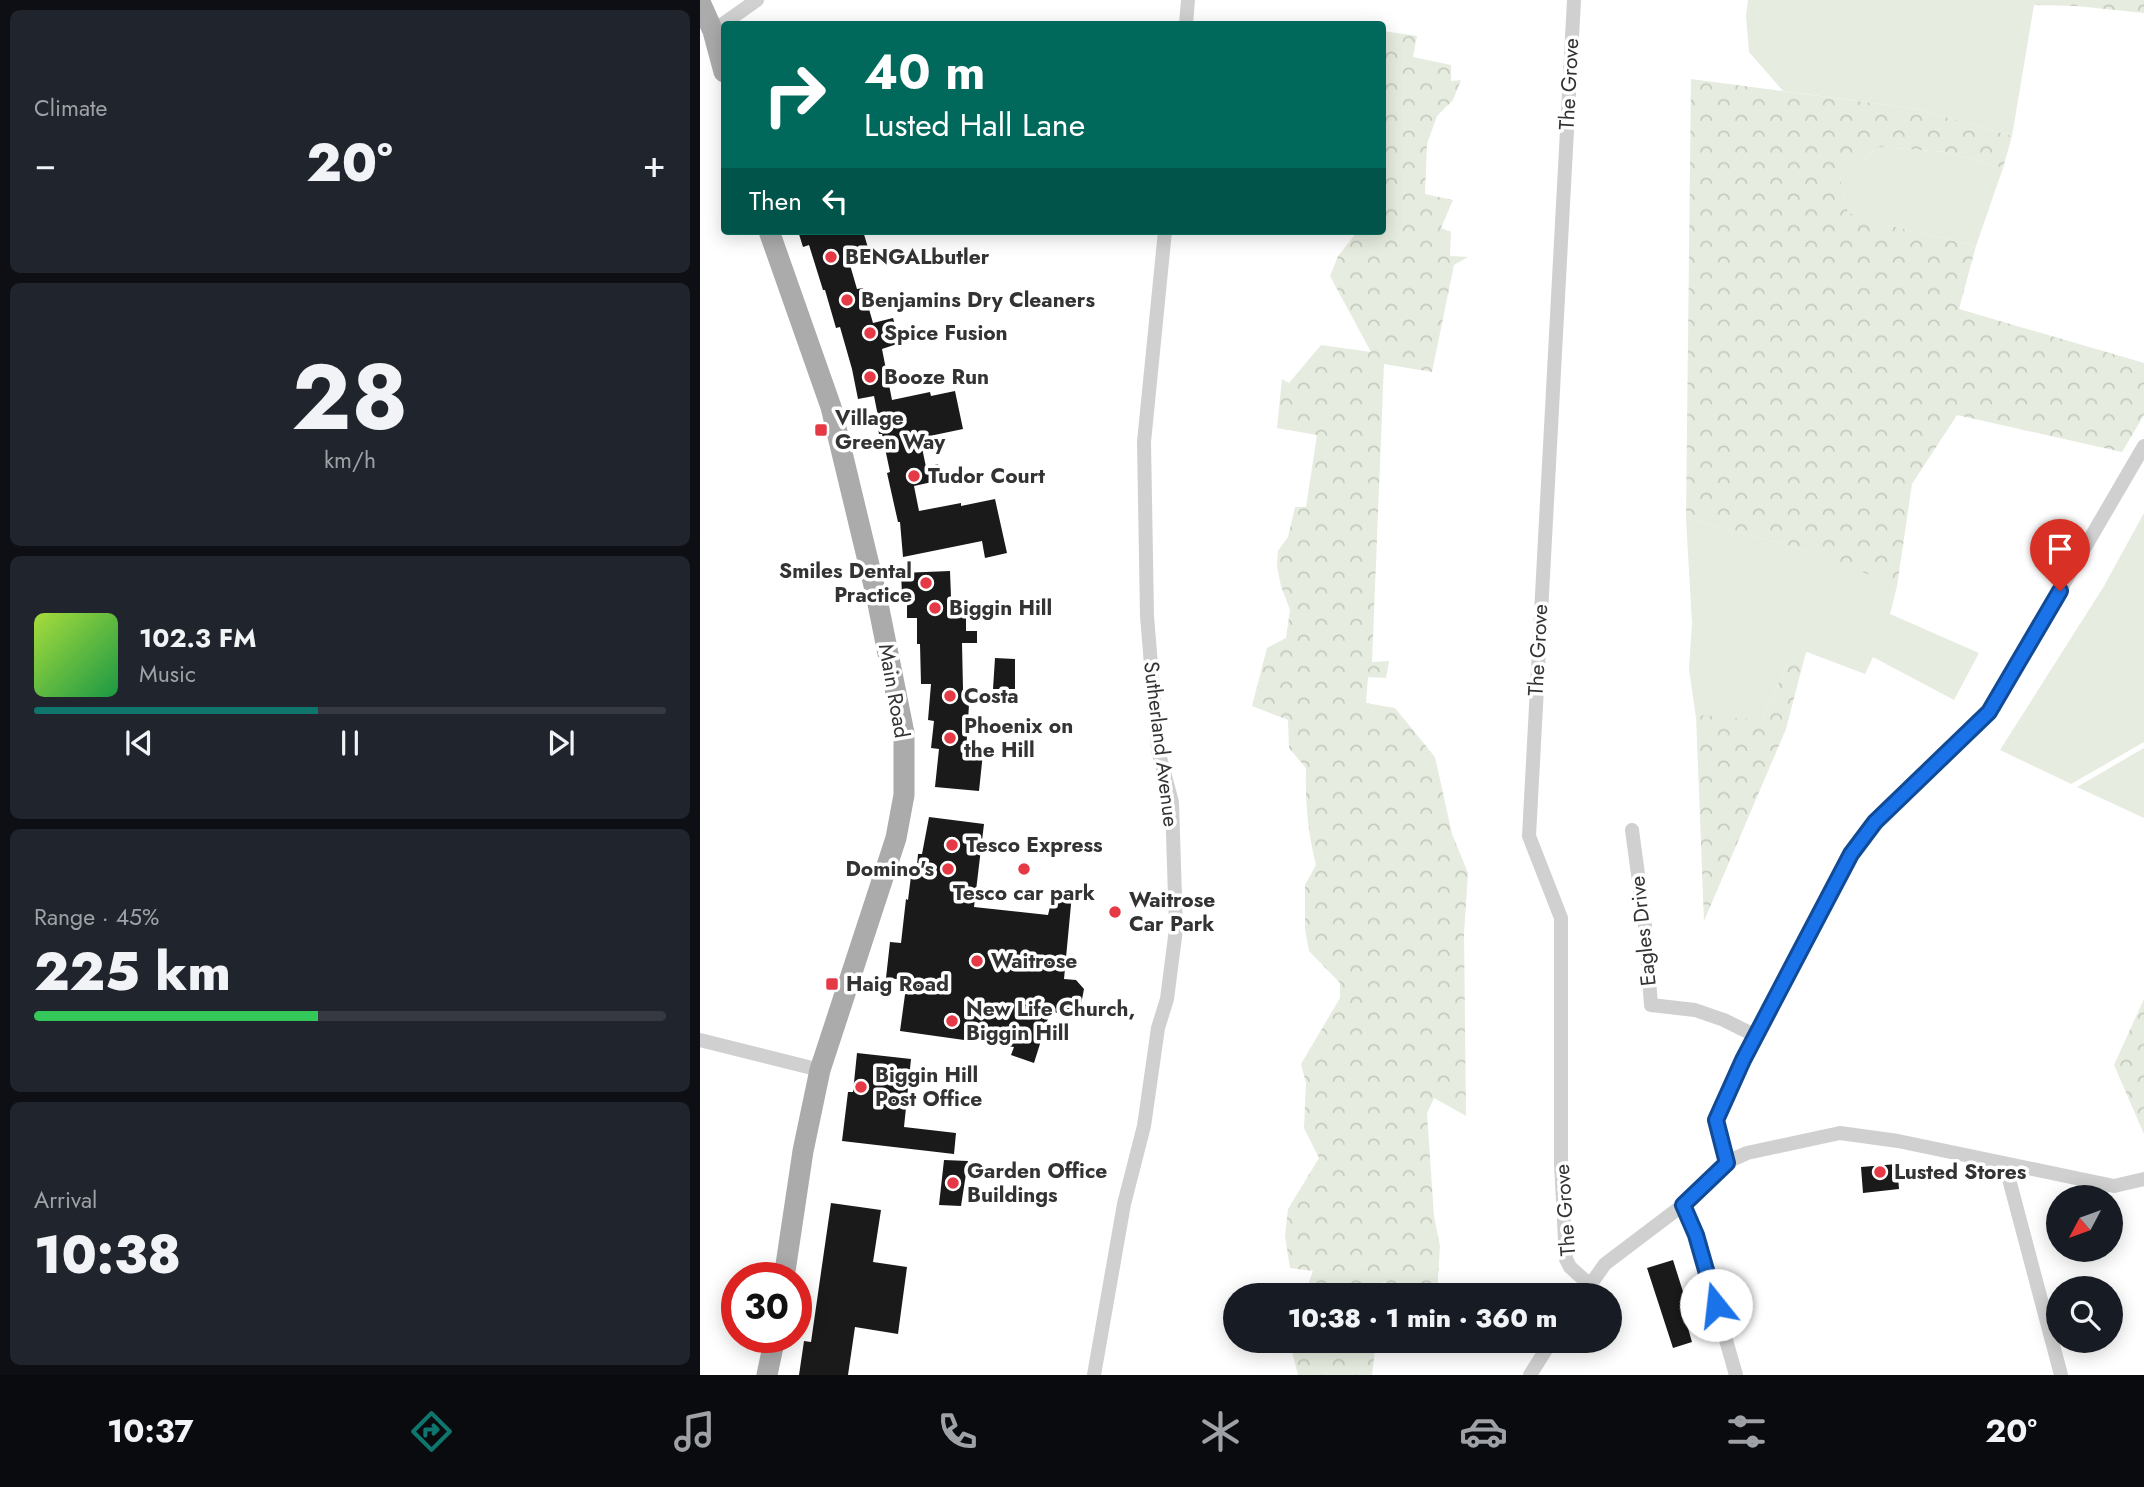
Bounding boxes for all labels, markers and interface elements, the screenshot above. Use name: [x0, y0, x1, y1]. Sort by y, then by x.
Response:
text: 40 m: [864, 37, 986, 107]
street label: The Grove: [1552, 37, 1586, 131]
icon: right: [749, 49, 840, 140]
text: Climate: [34, 91, 107, 125]
text: Lusted Hall Lane: [864, 102, 1085, 148]
text: 20°: [306, 125, 393, 201]
text: −: [34, 136, 56, 191]
text: +: [643, 136, 666, 191]
text: Then: [749, 182, 802, 220]
icon: left: [816, 182, 854, 220]
place label: BENGALbutler: [845, 242, 990, 272]
marker: BENGALbutler: [823, 249, 839, 265]
place label: Benjamins Dry Cleaners: [861, 285, 1095, 315]
marker: Benjamins Dry Cleaners: [839, 292, 855, 308]
place label: Spice Fusion: [884, 318, 1008, 348]
marker: Spice Fusion: [862, 325, 878, 341]
text: 28: [292, 332, 408, 463]
place label: Booze Run: [884, 362, 989, 392]
marker: Booze Run: [862, 369, 878, 385]
place label: Village Green Way: [834, 403, 946, 457]
marker: Village Green Way: [813, 422, 829, 438]
text: km/h: [324, 443, 376, 477]
place label: Tudor Court: [928, 461, 1045, 491]
marker: Tudor Court: [906, 468, 922, 484]
pin: [2030, 519, 2090, 591]
icon: arrive: [2041, 530, 2079, 568]
place label: Smiles Dental Practice: [779, 556, 912, 610]
marker: Smiles Dental Practice: [918, 575, 934, 591]
place label: Biggin Hill: [949, 593, 1052, 623]
marker: Biggin Hill: [927, 600, 943, 616]
street label: The Grove: [1521, 603, 1555, 697]
text: 102.3 FM: [139, 619, 256, 657]
street label: Main Road: [871, 642, 917, 740]
text: Music: [139, 657, 196, 691]
street label: Sutherland Avenue: [1136, 660, 1186, 829]
place label: Costa: [964, 681, 1019, 711]
marker: Costa: [942, 688, 958, 704]
place label: Phoenix on the Hill: [964, 711, 1073, 765]
icon: previous: [120, 724, 158, 762]
icon: pause: [331, 724, 369, 762]
icon: next: [542, 724, 580, 762]
marker: Phoenix on the Hill: [942, 730, 958, 746]
place label: Tesco Express: [966, 830, 1103, 860]
marker: Tesco Express: [944, 837, 960, 853]
place label: Domino's: [845, 854, 934, 884]
marker: Domino's: [940, 861, 956, 877]
marker: Tesco car park: [1016, 861, 1032, 877]
street label: Eagles Drive: [1622, 874, 1664, 988]
place label: Tesco car park: [953, 878, 1095, 908]
place label: Waitrose Car Park: [1129, 885, 1215, 939]
text: Range · 45%: [34, 900, 159, 934]
marker: Waitrose Car Park: [1107, 904, 1123, 920]
text: 225 km: [34, 934, 231, 1010]
place label: Waitrose: [991, 946, 1077, 976]
marker: Waitrose: [969, 953, 985, 969]
place label: Haig Road: [846, 969, 949, 999]
marker: Haig Road: [824, 976, 840, 992]
place label: New Life Church, Biggin Hill: [966, 994, 1135, 1048]
marker: New Life Church, Biggin Hill: [944, 1013, 960, 1029]
place label: Biggin Hill Post Office: [875, 1060, 982, 1114]
marker: Biggin Hill Post Office: [853, 1079, 869, 1095]
place label: Garden Office Buildings: [967, 1156, 1107, 1210]
place label: Lusted Stores: [1894, 1157, 2027, 1187]
street label: The Grove: [1547, 1163, 1583, 1257]
marker: Lusted Stores: [1872, 1164, 1888, 1180]
marker: Garden Office Buildings: [945, 1175, 961, 1191]
text: Arrival: [34, 1183, 97, 1217]
north arrow: [2046, 1185, 2123, 1262]
map controls: [2046, 1185, 2123, 1353]
text: 10:38: [34, 1217, 181, 1293]
speed limit sign: 30: [721, 1262, 812, 1353]
position arrow: [1679, 1268, 1753, 1342]
button: search: [2046, 1276, 2123, 1353]
text: 10:38 · 1 min · 360 m: [1288, 1299, 1557, 1337]
icon: directions: [407, 1407, 456, 1456]
icon: music: [670, 1407, 719, 1456]
icon: phone: [933, 1407, 982, 1456]
icon: climate: [1196, 1407, 1245, 1456]
icon: car: [1459, 1407, 1508, 1456]
icon: filters: [1722, 1407, 1771, 1456]
text: 10:37: [107, 1408, 193, 1454]
text: 20°: [1985, 1408, 2037, 1454]

